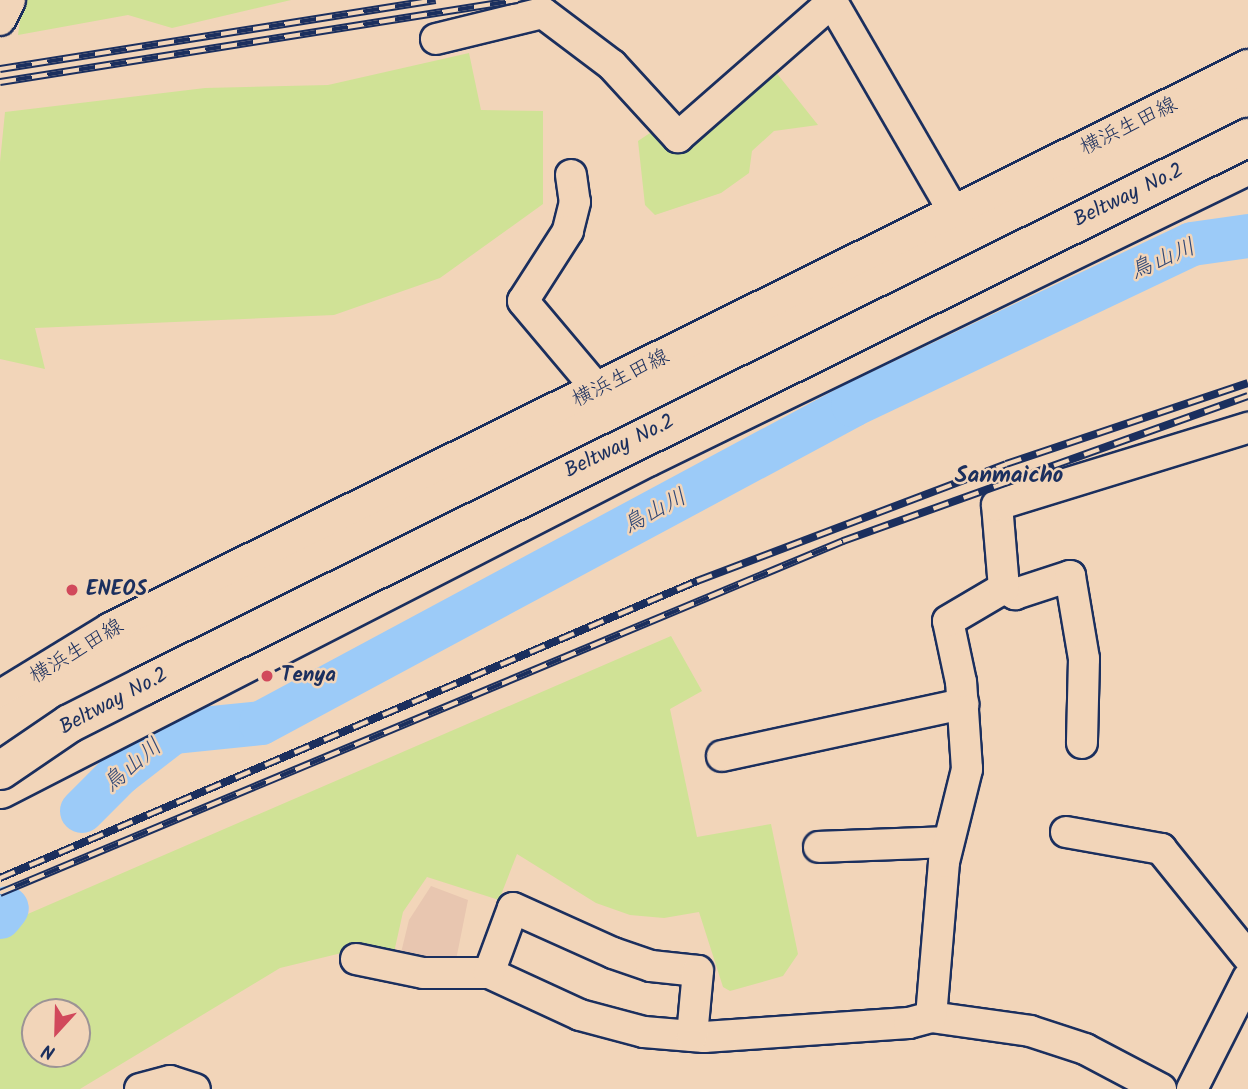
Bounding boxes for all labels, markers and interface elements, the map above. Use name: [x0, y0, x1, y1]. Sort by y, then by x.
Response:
street label: 横浜生田線: [1076, 93, 1182, 161]
street label: Beltway No.2: [1070, 159, 1188, 233]
water label: 鳥山川: [1126, 234, 1200, 286]
street label: 横浜生田線: [568, 345, 674, 413]
street label: Beltway No.2: [561, 410, 679, 484]
district label: Sanmaicho: [955, 462, 1063, 490]
water label: 鳥山川: [618, 484, 692, 540]
place label: ENEOS: [86, 577, 147, 603]
marker: ENEOS: [64, 582, 80, 598]
street label: 横浜生田線: [26, 614, 128, 690]
street label: Beltway No.2: [55, 663, 173, 741]
place label: Tenya: [281, 663, 336, 689]
marker: Tenya: [259, 668, 275, 684]
water label: 鳥山川: [98, 733, 168, 799]
north arrow: [21, 998, 91, 1068]
text: N: [38, 1034, 60, 1067]

